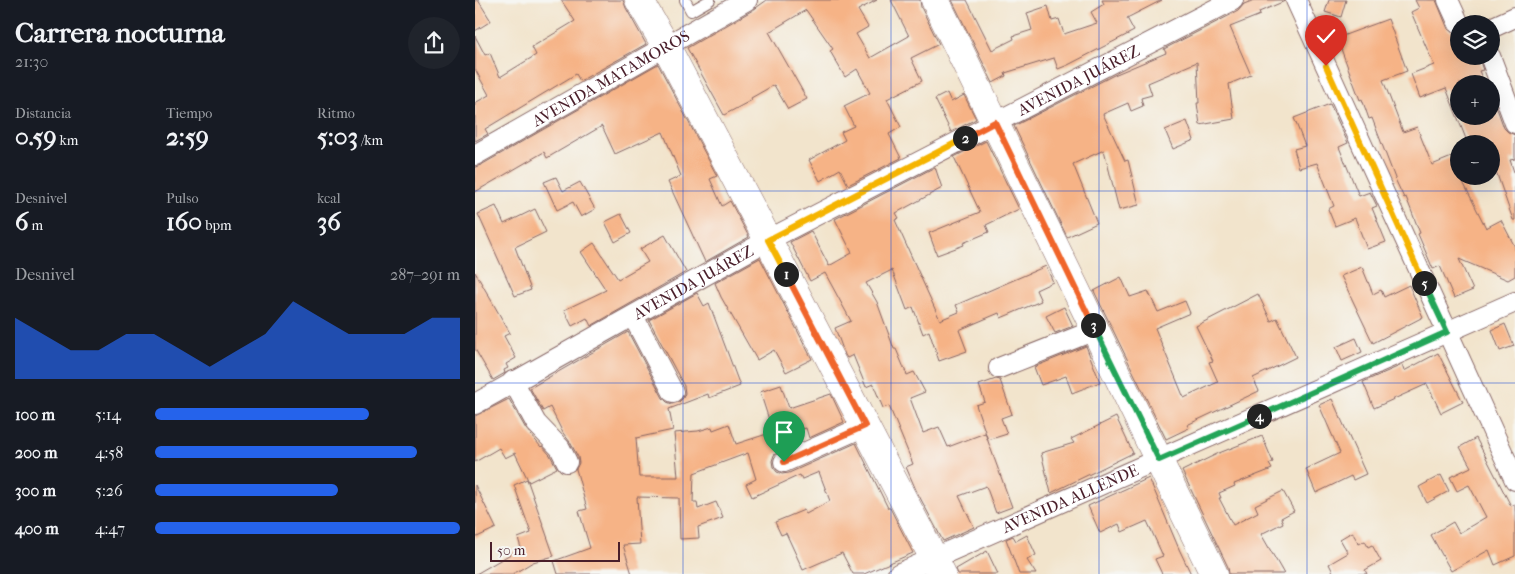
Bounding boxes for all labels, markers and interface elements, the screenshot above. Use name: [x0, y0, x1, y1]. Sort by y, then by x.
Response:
pin: [1305, 15, 1347, 66]
map controls: [1450, 15, 1500, 185]
button: layers: [1450, 15, 1500, 65]
text: Carrera nocturna: [15, 16, 225, 49]
button: share: [408, 17, 460, 69]
icon: check: [1312, 22, 1340, 50]
street label: AVENIDA MATAMOROS: [528, 25, 693, 131]
street label: AVENIDA JUÁREZ: [1013, 40, 1143, 120]
text: 21:30: [15, 52, 48, 71]
button: +: [1450, 75, 1500, 125]
text: Distancia: [15, 105, 71, 122]
text: Tiempo: [166, 105, 212, 122]
text: Ritmo: [317, 105, 355, 122]
text: 0.59: [15, 122, 57, 151]
text: 2:59: [166, 122, 209, 151]
text: 5:03: [317, 122, 358, 151]
pin: 2: [953, 126, 977, 150]
text: 2: [962, 130, 969, 147]
text: km: [57, 132, 78, 149]
text: /km: [358, 132, 383, 149]
button: −: [1450, 135, 1500, 185]
text: Desnivel: [15, 190, 67, 207]
text: Pulso: [166, 190, 199, 207]
text: kcal: [317, 190, 341, 207]
text: 6: [15, 207, 29, 236]
text: 160: [166, 207, 202, 236]
text: 36: [317, 207, 341, 236]
text: m: [29, 217, 43, 234]
text: bpm: [202, 217, 232, 234]
street label: AVENIDA JUÁREZ: [629, 241, 757, 324]
pin: 1: [773, 262, 799, 286]
text: Desnivel: [15, 265, 75, 284]
text: 287–291 m: [390, 265, 460, 284]
text: 1: [784, 266, 789, 283]
pin: 5: [1411, 270, 1437, 296]
text: 5: [1421, 275, 1428, 292]
pin: 3: [1081, 312, 1105, 338]
text: 3: [1091, 317, 1096, 334]
pin: 4: [1247, 404, 1271, 428]
text: 100 m: [15, 405, 55, 424]
text: 5:14: [95, 405, 121, 424]
text: 4: [1255, 408, 1264, 425]
pin: [763, 411, 805, 462]
icon: arrive: [770, 418, 798, 446]
text: 200 m: [15, 443, 58, 462]
text: 4:58: [95, 443, 123, 462]
street label: AVENIDA ALLENDE: [998, 460, 1141, 537]
text: 300 m: [15, 481, 56, 500]
text: 5:26: [95, 481, 123, 500]
text: 400 m: [15, 519, 59, 538]
text: 4:47: [95, 519, 125, 538]
scale bar: [490, 539, 620, 562]
text: 50 m: [497, 542, 525, 559]

